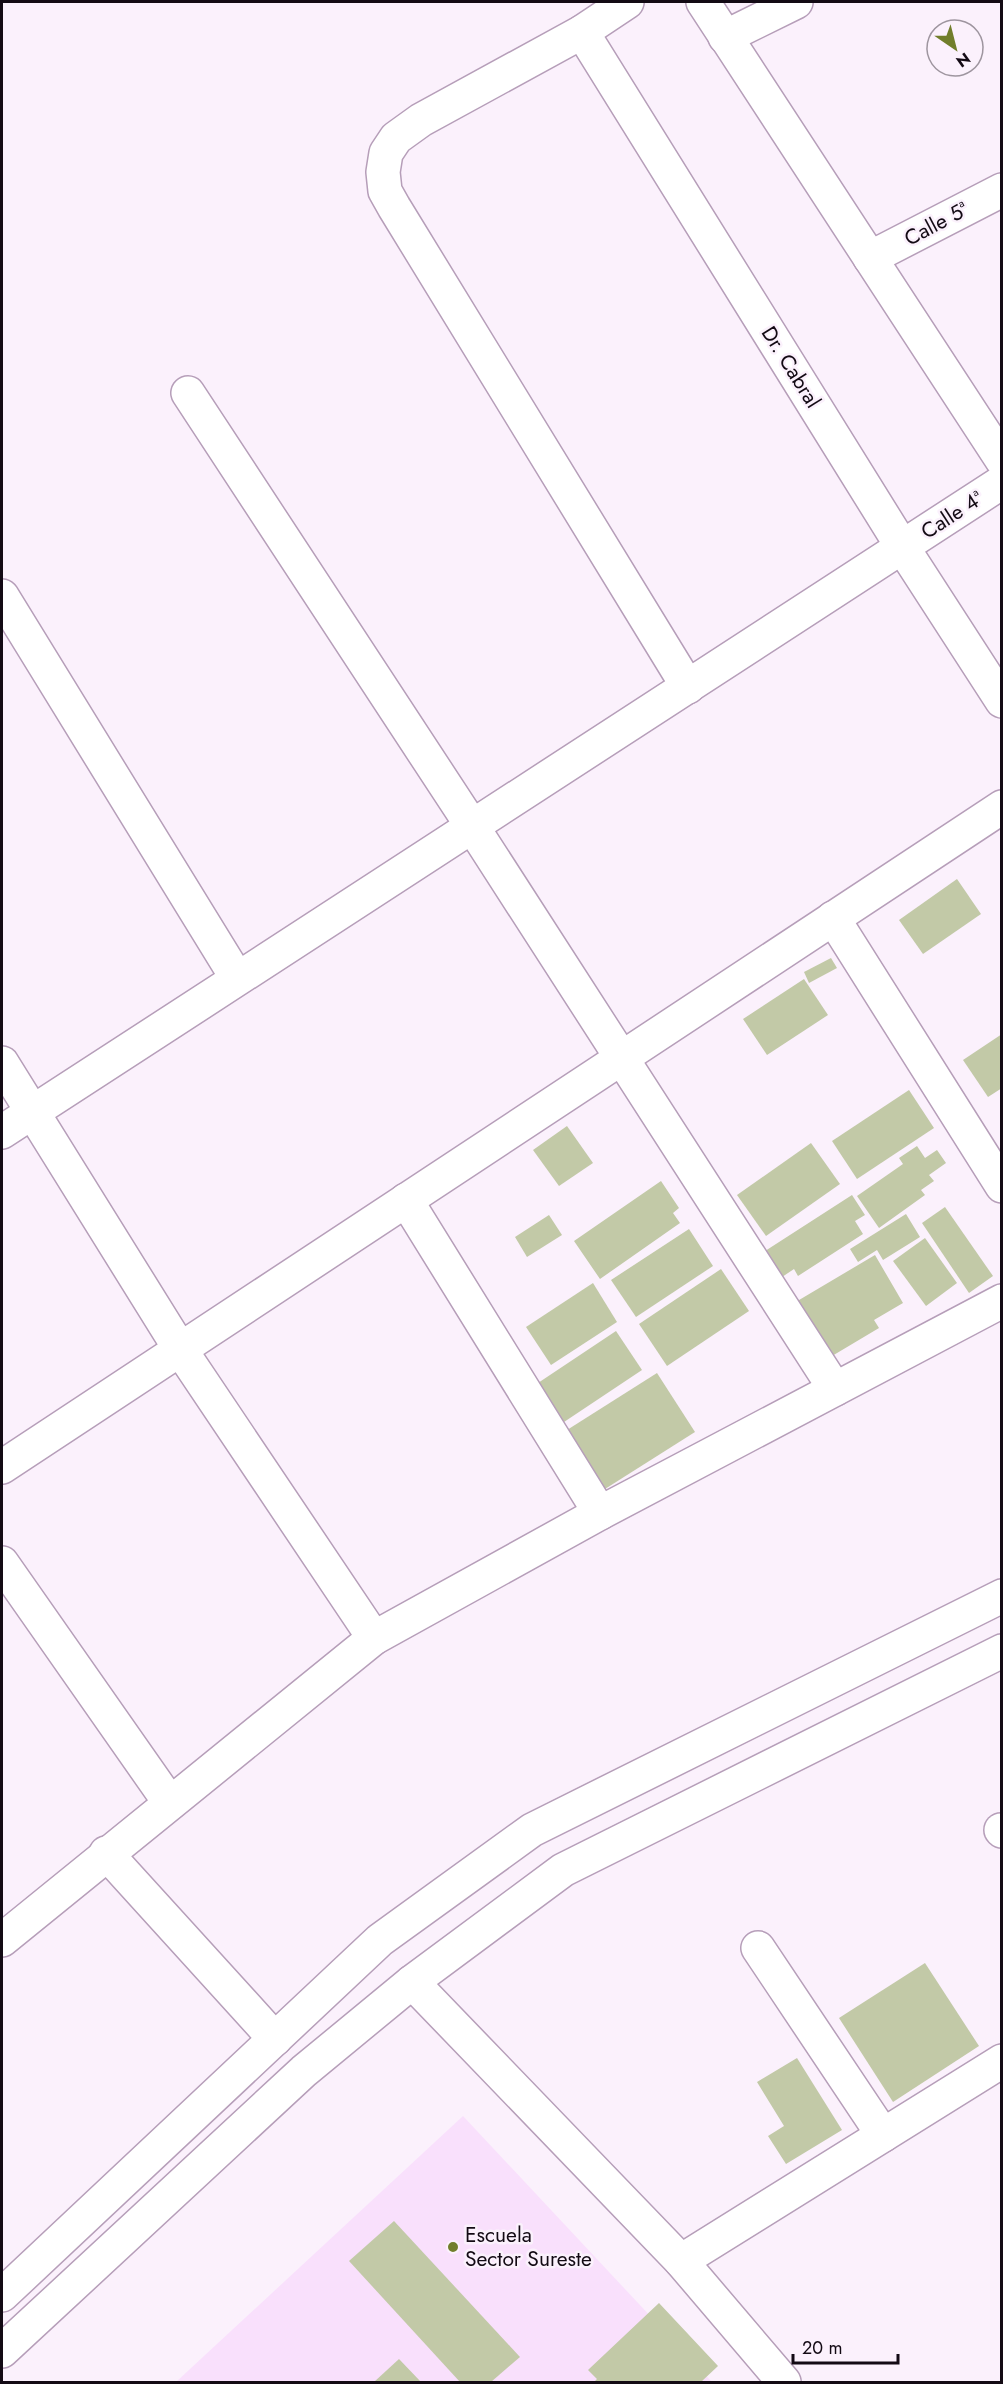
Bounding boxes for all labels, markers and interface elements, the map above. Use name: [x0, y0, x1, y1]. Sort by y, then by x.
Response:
north arrow: [925, 18, 985, 78]
text: N: [952, 47, 975, 73]
street label: Calle 5ª: [899, 195, 973, 253]
street label: Dr. Cabral: [754, 320, 828, 414]
street label: Calle 4ª: [915, 484, 989, 546]
place label: Escuela Sector Sureste: [465, 2220, 592, 2274]
marker: Escuela Sector Sureste: [446, 2240, 460, 2254]
scale bar: [793, 2327, 898, 2365]
text: 20 m: [802, 2335, 842, 2361]

